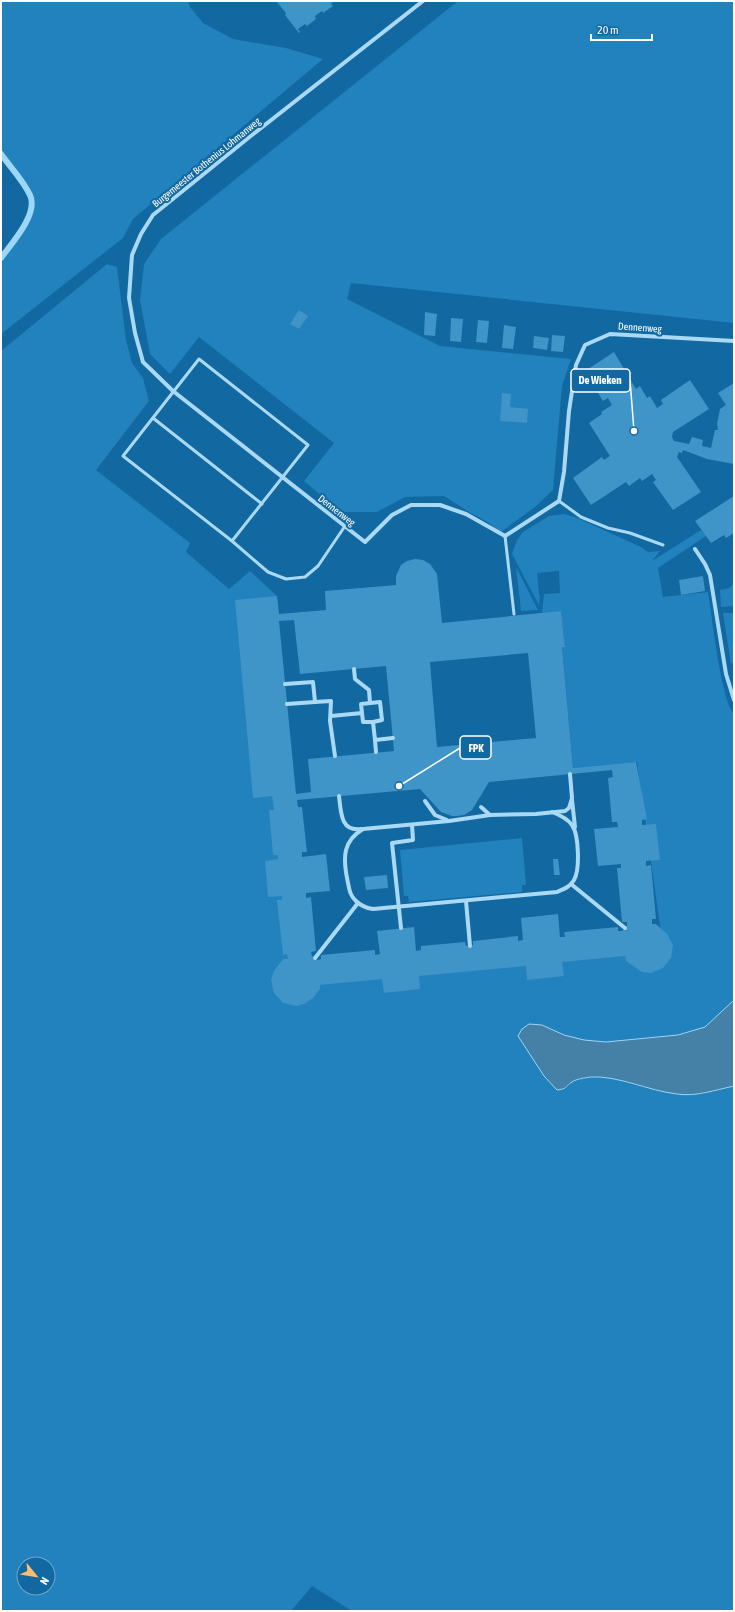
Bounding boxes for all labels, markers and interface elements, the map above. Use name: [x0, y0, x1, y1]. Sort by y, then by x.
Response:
scale bar: [591, 16, 652, 42]
text: 20 m: [597, 23, 619, 37]
street label: Burgemeester Bothenius Lohmanweg: [150, 115, 263, 209]
street label: Dennenweg: [618, 320, 663, 335]
callout: De Wieken: [571, 369, 630, 392]
text: De Wieken: [578, 374, 622, 386]
street label: Dennenweg: [316, 493, 358, 529]
callout: FPK: [460, 736, 491, 759]
text: FPK: [468, 742, 484, 754]
north arrow: [16, 1556, 56, 1596]
text: N: [38, 1575, 51, 1587]

